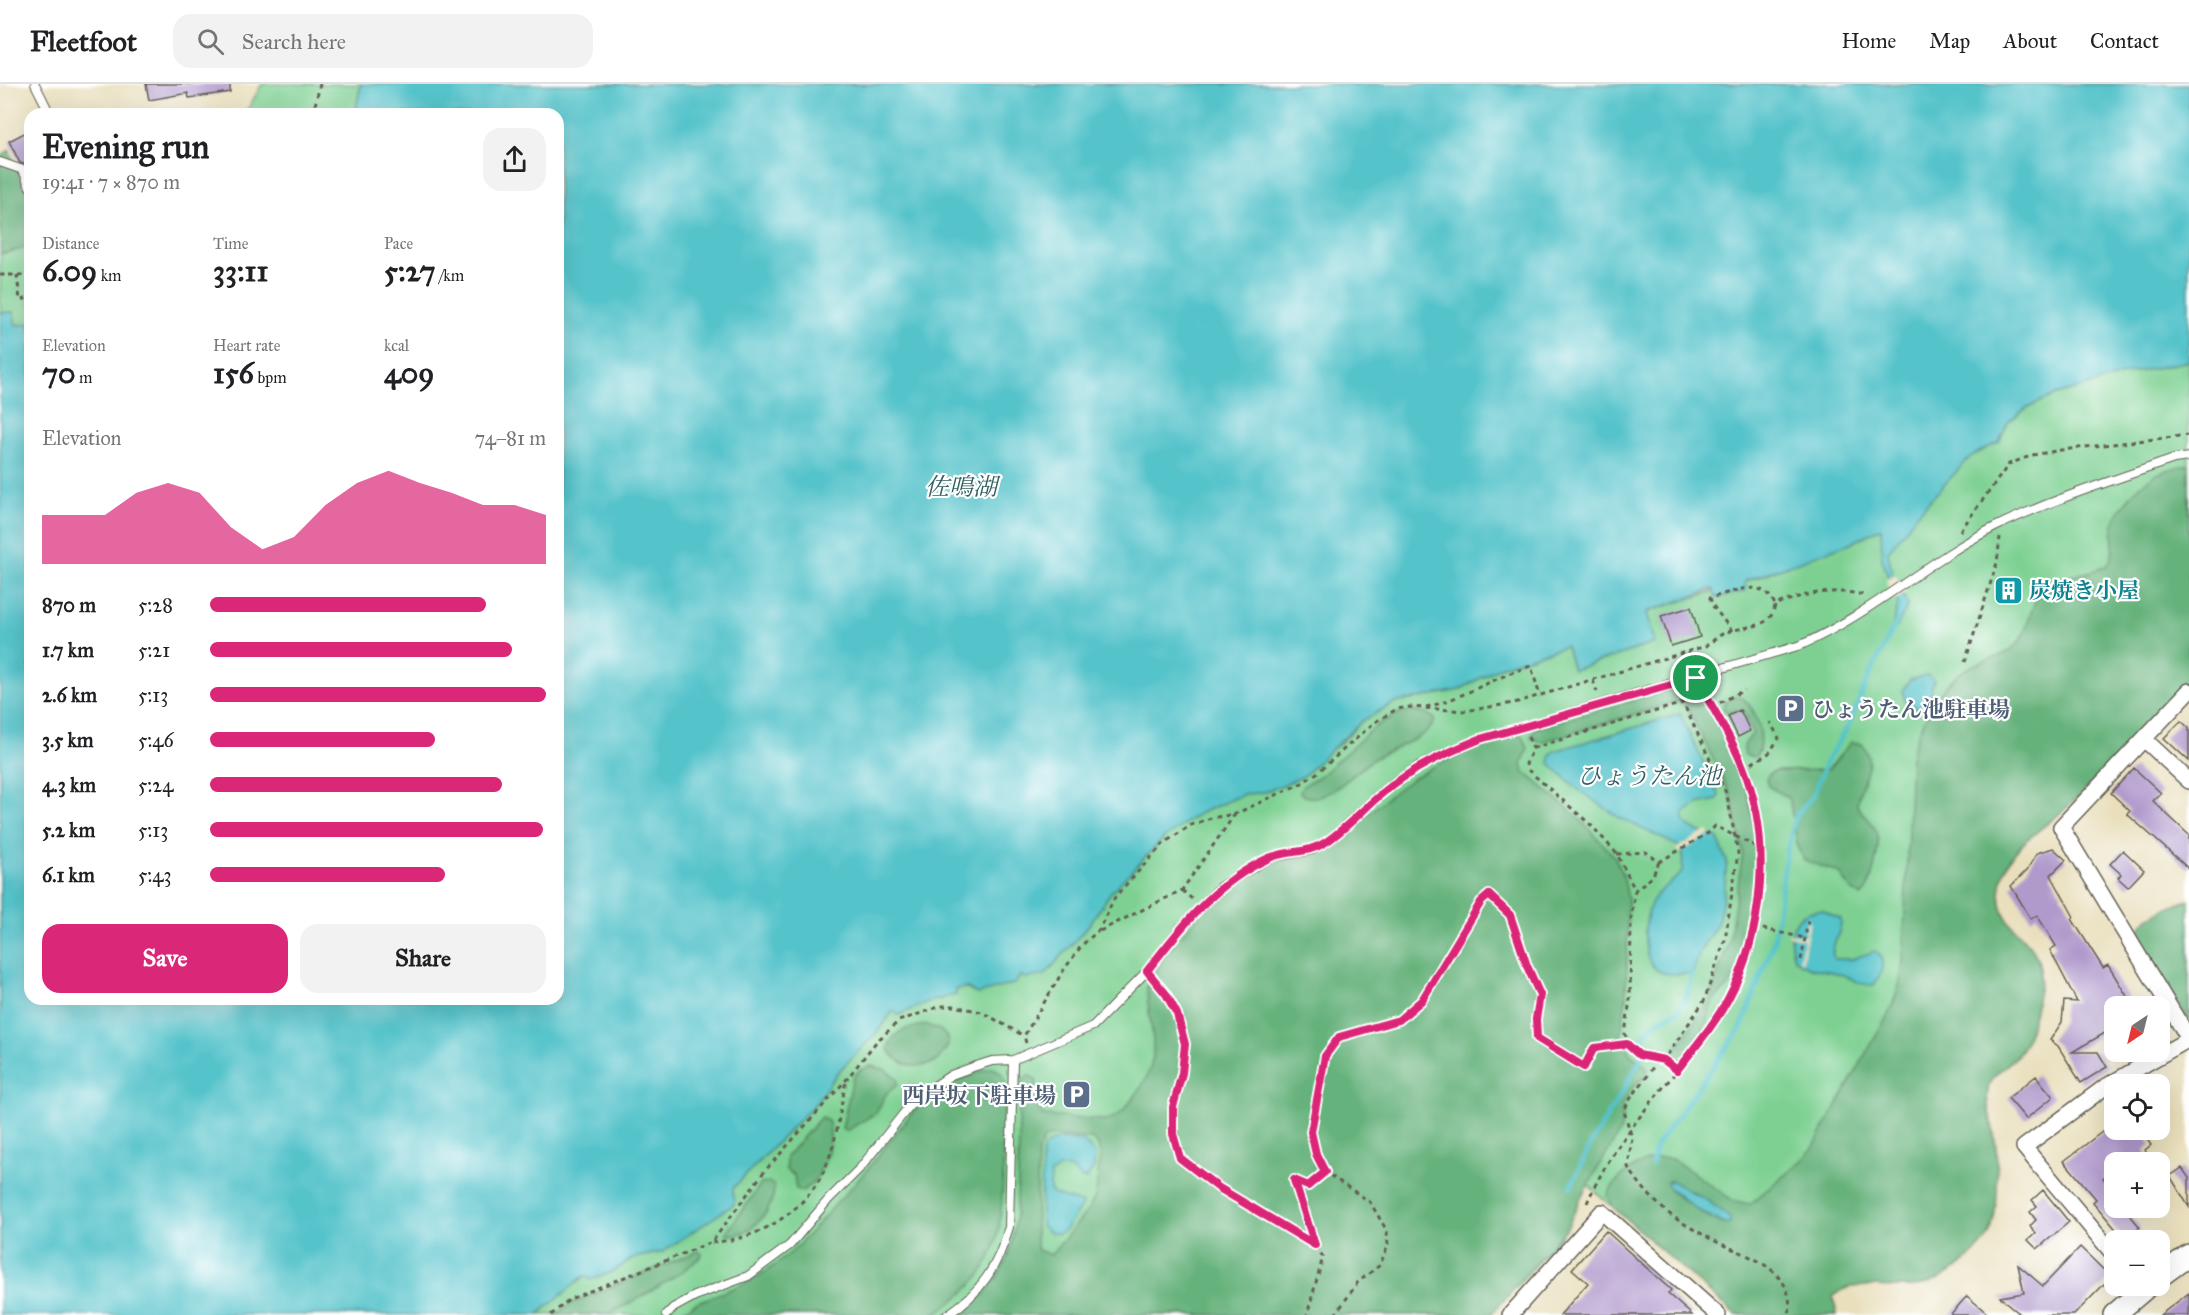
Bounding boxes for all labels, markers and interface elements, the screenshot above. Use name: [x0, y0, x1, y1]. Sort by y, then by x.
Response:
search box: [173, 14, 593, 68]
text: Fleetfoot: [30, 24, 137, 59]
icon: search: [194, 25, 227, 58]
text: Search here: [242, 28, 346, 55]
text: Home: [1841, 28, 1896, 54]
text: Map: [1929, 28, 1970, 54]
text: About: [2003, 28, 2057, 54]
text: Contact: [2090, 28, 2159, 54]
text: Evening run: [42, 127, 209, 167]
button: share: [483, 128, 546, 191]
text: 19:41 · 7 × 870 m: [42, 170, 180, 194]
text: Distance: [42, 234, 99, 253]
text: Time: [213, 234, 248, 253]
text: Pace: [384, 234, 413, 253]
text: 6.09: [42, 253, 97, 289]
text: 33:11: [213, 253, 268, 289]
text: 5:27: [384, 253, 436, 289]
text: km: [97, 266, 122, 285]
text: /km: [436, 266, 464, 285]
text: Elevation: [42, 336, 106, 355]
text: Heart rate: [213, 336, 280, 355]
text: kcal: [384, 336, 409, 355]
text: 70: [42, 355, 75, 391]
text: 156: [213, 355, 254, 391]
text: 409: [384, 355, 434, 391]
text: m: [75, 368, 92, 387]
text: bpm: [254, 368, 287, 387]
text: Elevation: [42, 426, 121, 450]
text: 74–81 m: [475, 426, 546, 450]
water label: 佐鳴湖: [925, 472, 1001, 502]
building icon: 炭焼き小屋: [1992, 574, 2024, 606]
place label: 炭焼き小屋: [2029, 577, 2139, 604]
text: 870 m: [42, 593, 96, 617]
text: 5:28: [138, 593, 173, 617]
text: 1.7 km: [42, 638, 94, 662]
text: 5:21: [138, 638, 170, 662]
pin: [1670, 652, 1721, 703]
icon: arrive: [1679, 661, 1712, 694]
text: 2.6 km: [42, 683, 97, 707]
text: 5:13: [138, 683, 168, 707]
parking icon: ひょうたん池駐車場: [1775, 693, 1807, 725]
place label: ひょうたん池駐車場: [1812, 696, 2010, 723]
text: 3.5 km: [42, 728, 94, 752]
text: 5:46: [138, 728, 174, 752]
water label: ひょうたん池: [1577, 761, 1724, 791]
text: 4.3 km: [42, 773, 96, 797]
text: 5:24: [138, 773, 173, 797]
text: 5.2 km: [42, 818, 95, 842]
text: 5:13: [138, 818, 168, 842]
text: 6.1 km: [42, 863, 95, 887]
text: 5:43: [138, 863, 171, 887]
button: Save: [42, 924, 288, 993]
button: Share: [300, 924, 546, 993]
north arrow: [2104, 996, 2170, 1062]
map controls: [2104, 996, 2170, 1296]
button: locate: [2104, 1074, 2170, 1140]
parking icon: 西岸坂下駐車場: [1061, 1079, 1093, 1111]
place label: 西岸坂下駐車場: [902, 1082, 1056, 1109]
button: +: [2104, 1152, 2170, 1218]
button: −: [2104, 1230, 2170, 1296]

